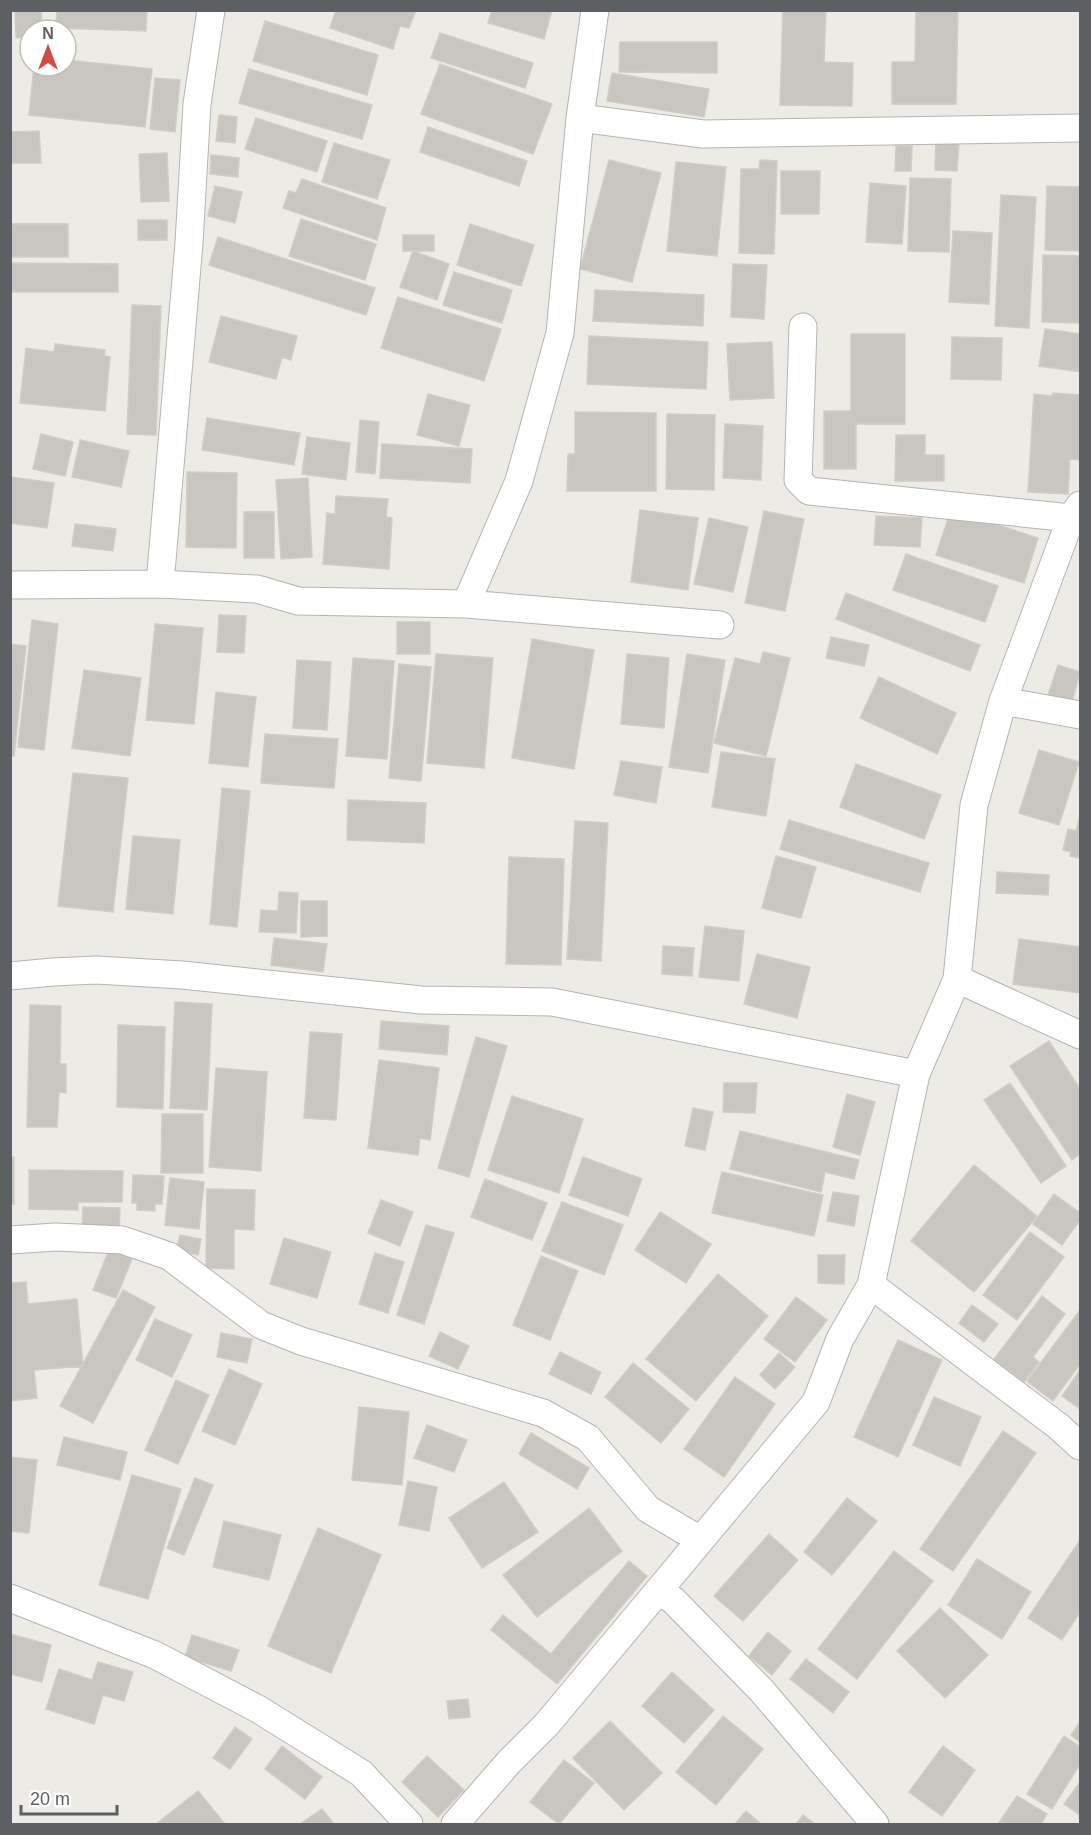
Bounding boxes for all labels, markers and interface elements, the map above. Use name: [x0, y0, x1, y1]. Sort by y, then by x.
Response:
north arrow: [18, 18, 78, 78]
text: N: [42, 25, 54, 42]
scale bar: [21, 1778, 117, 1816]
text: 20 m: [30, 1789, 70, 1809]

